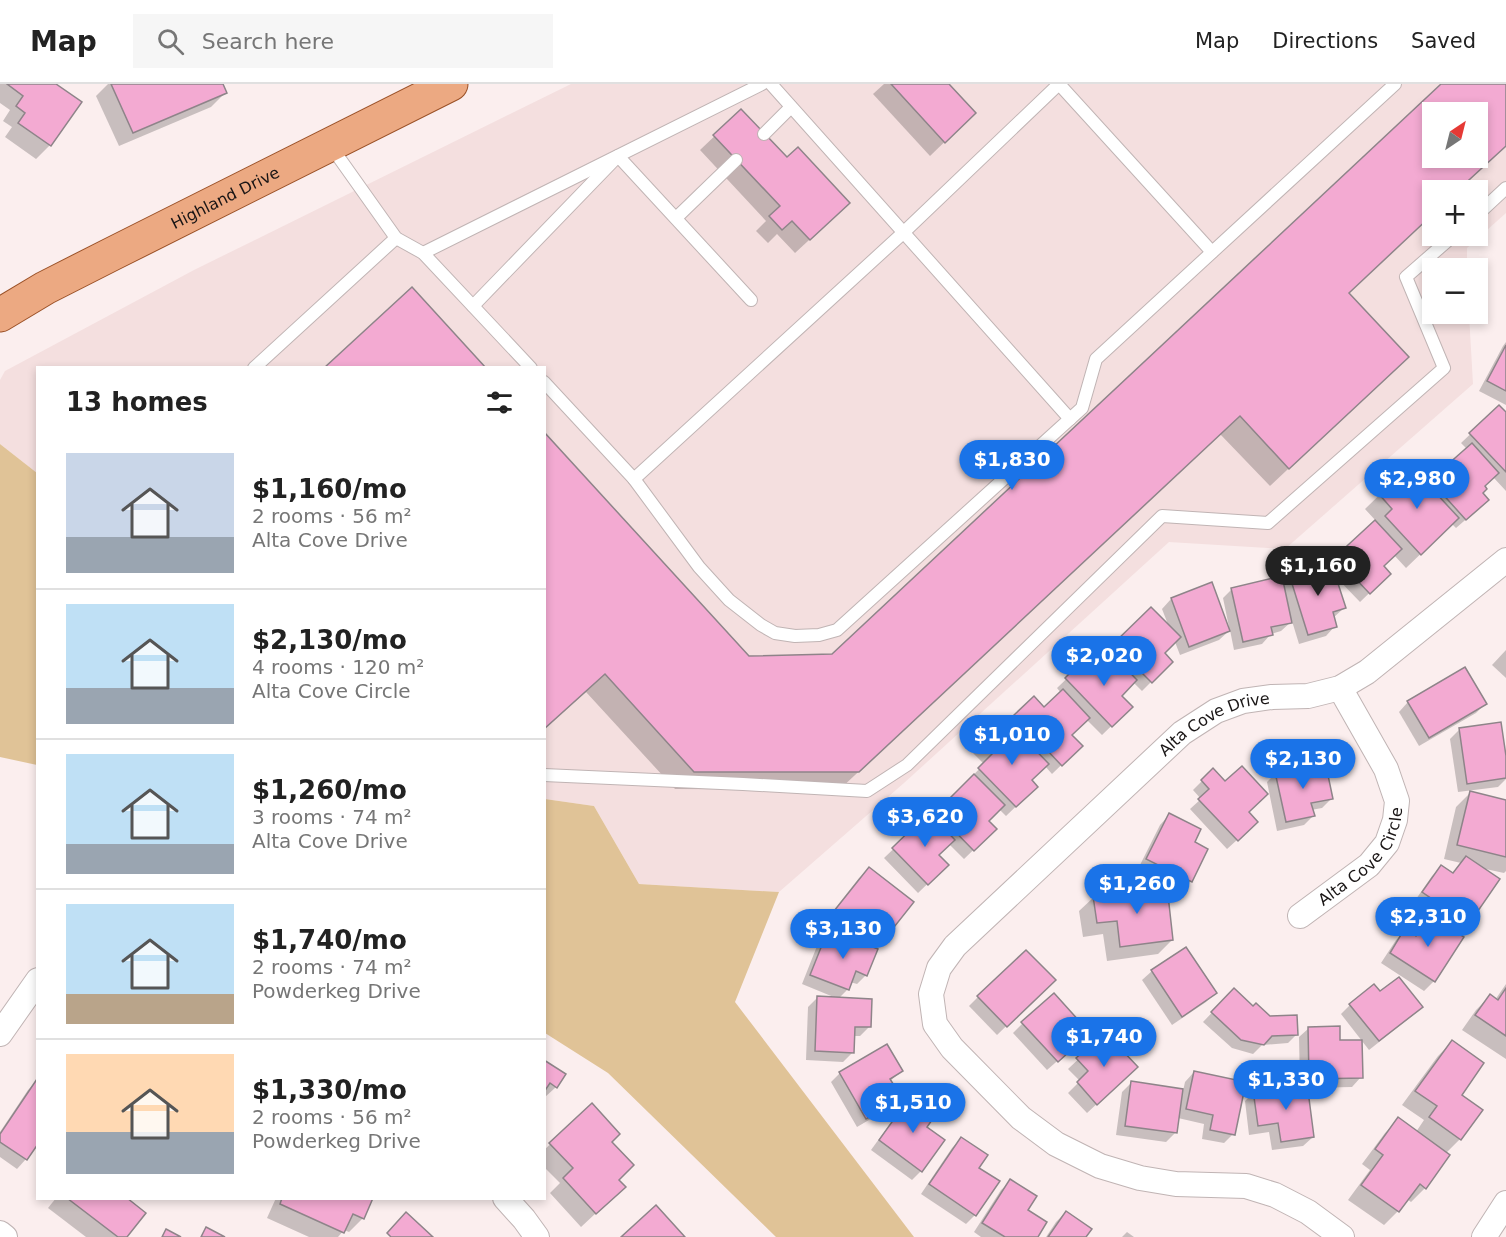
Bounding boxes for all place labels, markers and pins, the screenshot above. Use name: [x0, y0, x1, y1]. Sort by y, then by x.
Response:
pin: $1,830: [963, 440, 1061, 491]
pin: $2,980: [1368, 459, 1466, 510]
pin: $1,160: [1269, 546, 1367, 597]
pin: $2,020: [1055, 636, 1153, 687]
pin: $1,010: [963, 715, 1061, 766]
pin: $2,130: [1254, 739, 1352, 790]
pin: $3,620: [876, 797, 974, 848]
pin: $1,260: [1088, 864, 1186, 915]
pin: $2,310: [1379, 897, 1477, 948]
pin: $3,130: [794, 909, 892, 960]
pin: $1,740: [1055, 1017, 1153, 1068]
pin: $1,330: [1237, 1060, 1335, 1111]
pin: $1,510: [864, 1083, 962, 1134]

